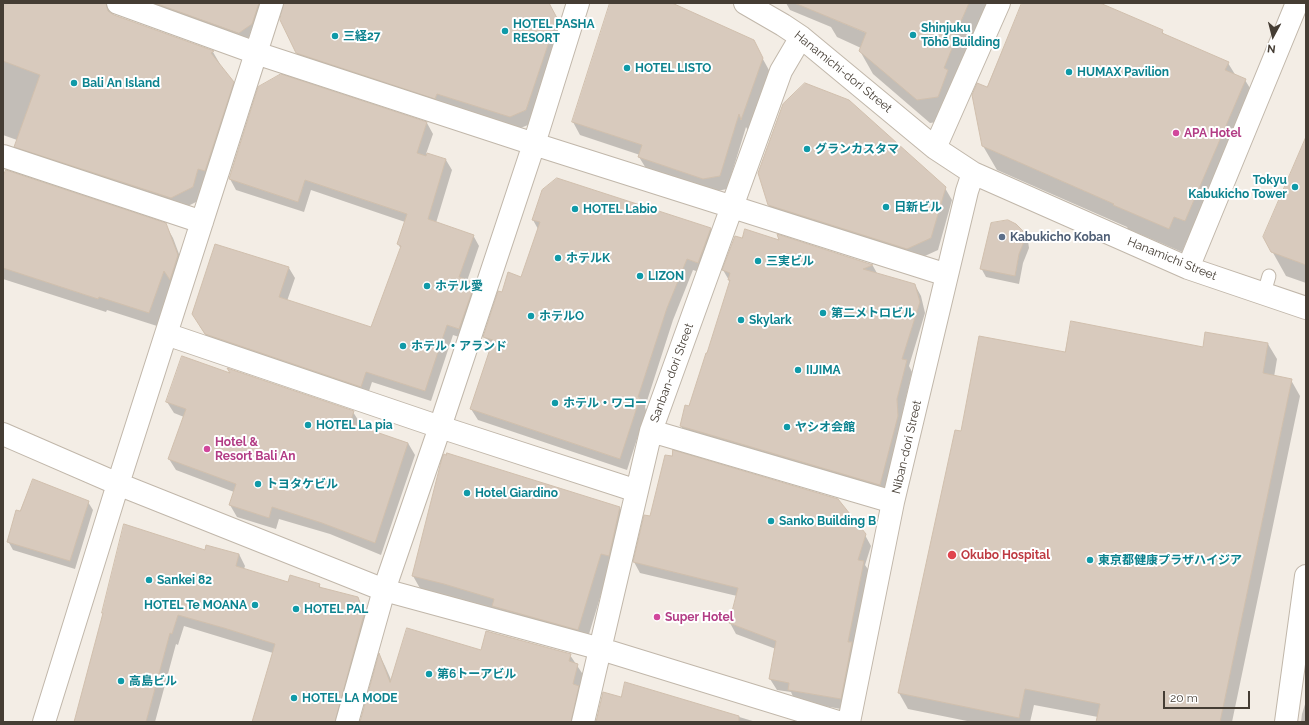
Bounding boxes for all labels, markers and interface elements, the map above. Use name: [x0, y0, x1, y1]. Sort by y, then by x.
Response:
north arrow: [1253, 16, 1293, 56]
place label: HOTEL PASHA RESORT: [513, 17, 595, 45]
place label: Shinjuku Tōhō Building: [921, 21, 1000, 49]
marker: HOTEL PASHA RESORT: [500, 26, 510, 36]
street label: Hanamichi-dori Street: [791, 28, 895, 116]
place label: 三経27: [343, 29, 380, 43]
marker: Shinjuku Tōhō Building: [908, 30, 918, 40]
marker: 三経27: [330, 31, 340, 41]
text: N: [1267, 41, 1276, 55]
place label: HOTEL LISTO: [635, 61, 711, 75]
marker: HOTEL LISTO: [622, 63, 632, 73]
place label: HUMAX Pavilion: [1077, 65, 1169, 79]
marker: HUMAX Pavilion: [1064, 67, 1074, 77]
place label: Bali An Island: [82, 76, 160, 90]
marker: Bali An Island: [69, 78, 79, 88]
place label: APA Hotel: [1184, 126, 1241, 140]
marker: APA Hotel: [1171, 128, 1181, 138]
place label: グランカスタマ: [815, 142, 899, 156]
marker: グランカスタマ: [802, 144, 812, 154]
place label: Tokyu Kabukicho Tower: [1188, 173, 1287, 201]
marker: Tokyu Kabukicho Tower: [1290, 182, 1300, 192]
place label: 日新ビル: [894, 200, 942, 214]
place label: HOTEL Labio: [583, 202, 657, 216]
marker: 日新ビル: [881, 202, 891, 212]
marker: HOTEL Labio: [570, 204, 580, 214]
place label: Kabukicho Koban: [1010, 230, 1110, 244]
marker: Kabukicho Koban: [997, 232, 1007, 242]
street label: Hanamichi Street: [1125, 235, 1219, 283]
place label: ホテルK: [566, 251, 610, 265]
marker: ホテルK: [553, 253, 563, 263]
place label: 三実ビル: [766, 254, 814, 268]
marker: 三実ビル: [753, 256, 763, 266]
place label: LIZON: [648, 269, 684, 283]
marker: LIZON: [635, 271, 645, 281]
place label: ホテル愛: [435, 279, 483, 293]
marker: ホテル愛: [422, 281, 432, 291]
place label: 第二メトロビル: [831, 306, 915, 320]
marker: 第二メトロビル: [818, 308, 828, 318]
place label: ホテルO: [539, 309, 584, 323]
marker: ホテルO: [526, 311, 536, 321]
place label: Skylark: [749, 313, 792, 327]
marker: Skylark: [736, 315, 746, 325]
street label: Sanban-dori Street: [647, 321, 697, 425]
place label: ホテル・アランド: [411, 339, 507, 353]
marker: ホテル・アランド: [398, 341, 408, 351]
place label: IIJIMA: [806, 363, 841, 377]
marker: IIJIMA: [793, 365, 803, 375]
place label: ホテル・ワコー: [563, 396, 647, 410]
marker: ホテル・ワコー: [550, 398, 560, 408]
street label: Niban-dori Street: [889, 399, 925, 495]
place label: HOTEL La pia: [316, 418, 393, 432]
marker: HOTEL La pia: [303, 420, 313, 430]
place label: ヤシオ会館: [795, 420, 855, 434]
marker: ヤシオ会館: [782, 422, 792, 432]
place label: Hotel & Resort Bali An: [215, 435, 295, 463]
marker: Hotel & Resort Bali An: [202, 444, 212, 454]
place label: トヨタケビル: [266, 477, 338, 491]
marker: トヨタケビル: [253, 479, 263, 489]
place label: Hotel Giardino: [475, 486, 558, 500]
marker: Hotel Giardino: [462, 488, 472, 498]
place label: Sanko Building B: [779, 514, 876, 528]
marker: Sanko Building B: [766, 516, 776, 526]
place label: Okubo Hospital: [961, 548, 1050, 562]
marker: Okubo Hospital: [946, 549, 958, 561]
place label: 東京都健康プラザハイジア: [1098, 553, 1242, 567]
marker: 東京都健康プラザハイジア: [1085, 555, 1095, 565]
place label: Sankei 82: [157, 573, 212, 587]
marker: Sankei 82: [144, 575, 154, 585]
place label: HOTEL Te MOANA: [144, 598, 247, 612]
marker: HOTEL Te MOANA: [250, 600, 260, 610]
place label: HOTEL PAL: [304, 602, 368, 616]
marker: HOTEL PAL: [291, 604, 301, 614]
place label: Super Hotel: [665, 610, 734, 624]
marker: Super Hotel: [652, 612, 662, 622]
place label: 第6トーアビル: [437, 667, 516, 681]
marker: 第6トーアビル: [424, 669, 434, 679]
place label: 高島ビル: [129, 674, 177, 688]
marker: 高島ビル: [116, 676, 126, 686]
scale bar: [1165, 683, 1252, 709]
place label: HOTEL LA MODE: [302, 691, 398, 705]
text: 20 m: [1170, 691, 1198, 705]
marker: HOTEL LA MODE: [289, 693, 299, 703]

